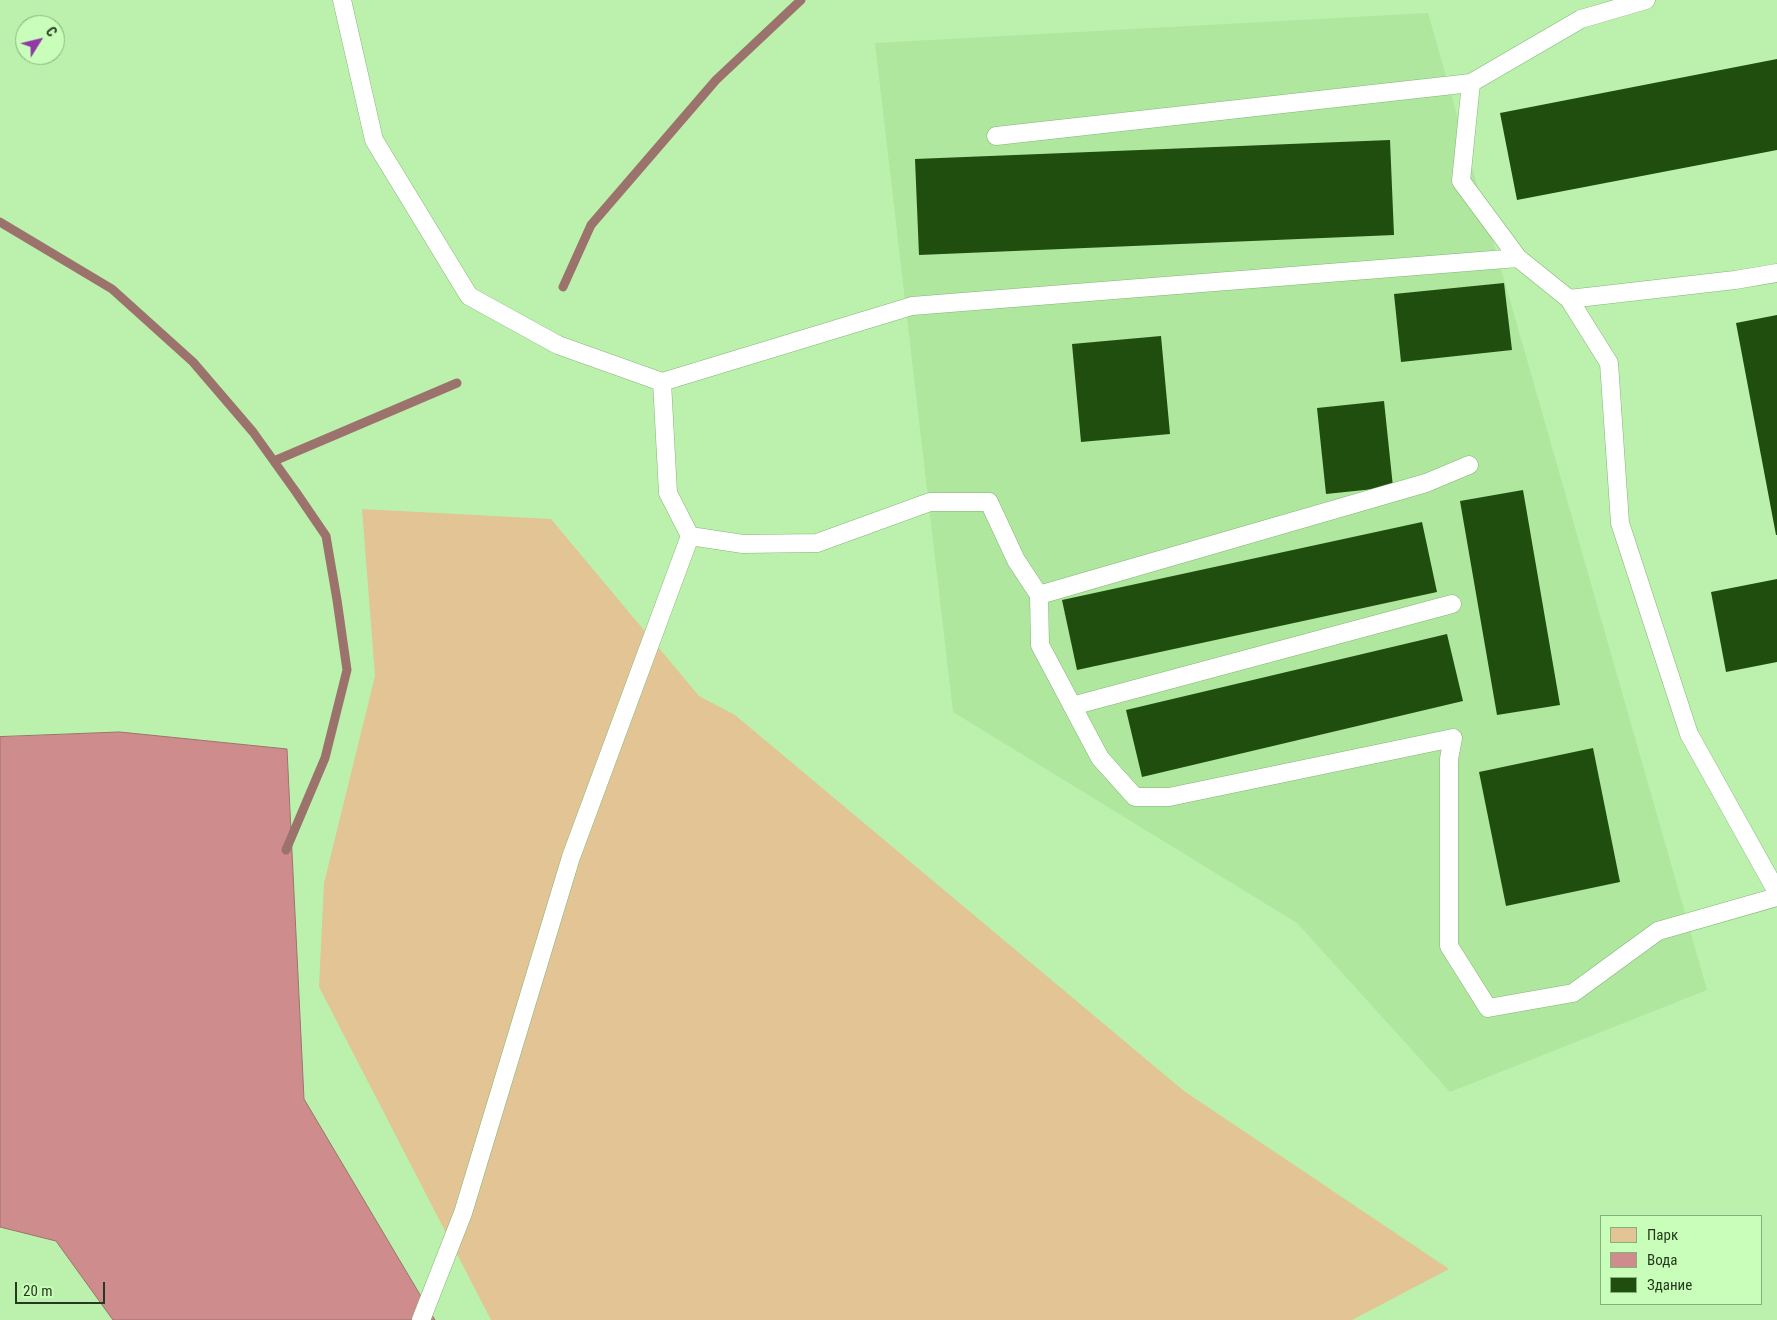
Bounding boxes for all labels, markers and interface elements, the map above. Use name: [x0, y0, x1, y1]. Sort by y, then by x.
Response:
north arrow: [15, 15, 65, 65]
text: С: [43, 24, 60, 40]
legend: [1600, 1215, 1762, 1305]
text: Парк: [1647, 1226, 1678, 1244]
text: Вода: [1647, 1251, 1677, 1269]
scale bar: [18, 1272, 108, 1304]
text: Здание: [1647, 1276, 1692, 1294]
text: 20 m: [23, 1282, 53, 1300]

